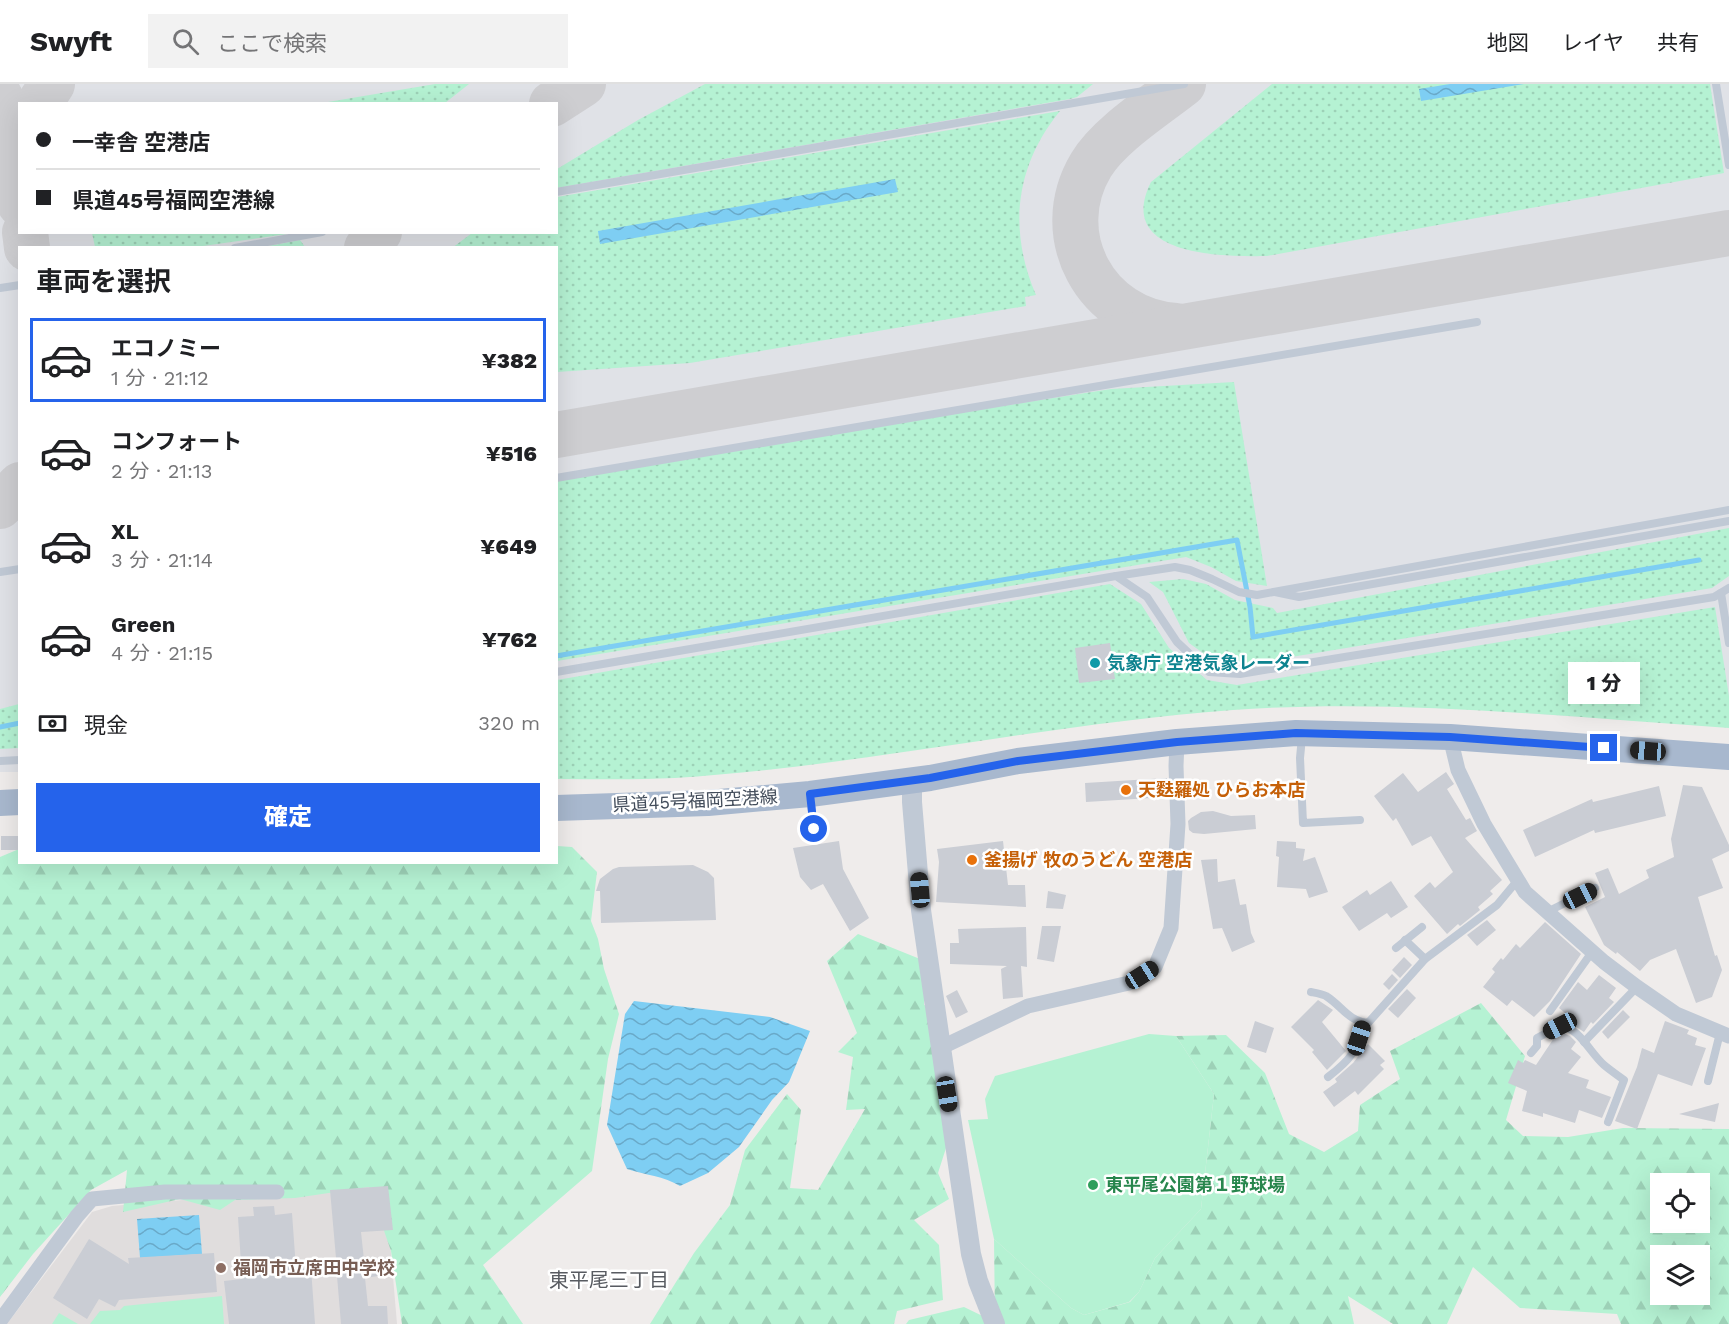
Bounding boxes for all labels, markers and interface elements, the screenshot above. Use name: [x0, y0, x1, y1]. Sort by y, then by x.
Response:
search box: [148, 14, 568, 68]
text: Swyft: [30, 25, 112, 58]
icon: search: [169, 25, 202, 58]
text: 地図: [1487, 30, 1529, 55]
text: レイヤ: [1562, 30, 1624, 55]
text: 共有: [1657, 30, 1699, 55]
text: ここで検索: [217, 31, 327, 56]
text: 一幸舎 空港店: [72, 130, 210, 155]
text: 県道45号福岡空港線: [72, 188, 275, 213]
text: 車両を選択: [36, 266, 171, 298]
icon: car: [39, 333, 93, 387]
text: エコノミー: [111, 336, 221, 361]
text: ¥382: [482, 348, 537, 373]
text: 1 分 · 21:12: [111, 366, 209, 390]
icon: car: [39, 426, 93, 480]
text: コンフォート: [111, 429, 242, 454]
text: ¥516: [486, 441, 537, 466]
text: 2 分 · 21:13: [111, 459, 212, 483]
icon: car: [39, 519, 93, 573]
text: XL: [111, 519, 139, 544]
text: ¥649: [480, 534, 537, 559]
text: 3 分 · 21:14: [111, 548, 213, 572]
icon: car: [39, 612, 93, 666]
text: Green: [111, 612, 175, 637]
text: ¥762: [482, 627, 537, 652]
text: 4 分 · 21:15: [111, 641, 213, 665]
place label: 気象庁 空港気象レーダー: [1107, 652, 1310, 673]
marker: 気象庁 空港気象レーダー: [1088, 656, 1102, 670]
callout: 1 分: [1568, 661, 1640, 703]
text: 1 分: [1587, 671, 1621, 695]
icon: cash: [36, 707, 69, 740]
text: 320 m: [478, 711, 540, 735]
text: 現金: [84, 713, 128, 738]
route end: [1590, 734, 1617, 761]
car: [1629, 741, 1667, 761]
place label: 天麩羅処 ひらお本店: [1138, 779, 1305, 800]
button: 確定: [36, 783, 540, 852]
marker: 天麩羅処 ひらお本店: [1119, 783, 1133, 797]
street label: 県道45号福岡空港線: [612, 786, 778, 815]
route start: [800, 815, 827, 842]
place label: 釜揚げ 牧のうどん 空港店: [984, 849, 1192, 870]
marker: 釜揚げ 牧のうどん 空港店: [965, 853, 979, 867]
car: [909, 871, 931, 909]
car: [1560, 880, 1600, 912]
car: [1122, 958, 1162, 992]
car: [1540, 1010, 1580, 1042]
car: [1345, 1018, 1373, 1058]
car: [935, 1075, 959, 1113]
map controls: [1650, 1173, 1710, 1305]
button: locate: [1650, 1173, 1710, 1233]
place label: 東平尾公園第１野球場: [1105, 1174, 1285, 1195]
marker: 東平尾公園第１野球場: [1086, 1178, 1100, 1192]
button: layers: [1650, 1245, 1710, 1305]
place label: 福岡市立席田中学校: [233, 1257, 395, 1278]
marker: 福岡市立席田中学校: [214, 1261, 228, 1275]
district label: 東平尾三丁目: [549, 1268, 669, 1292]

